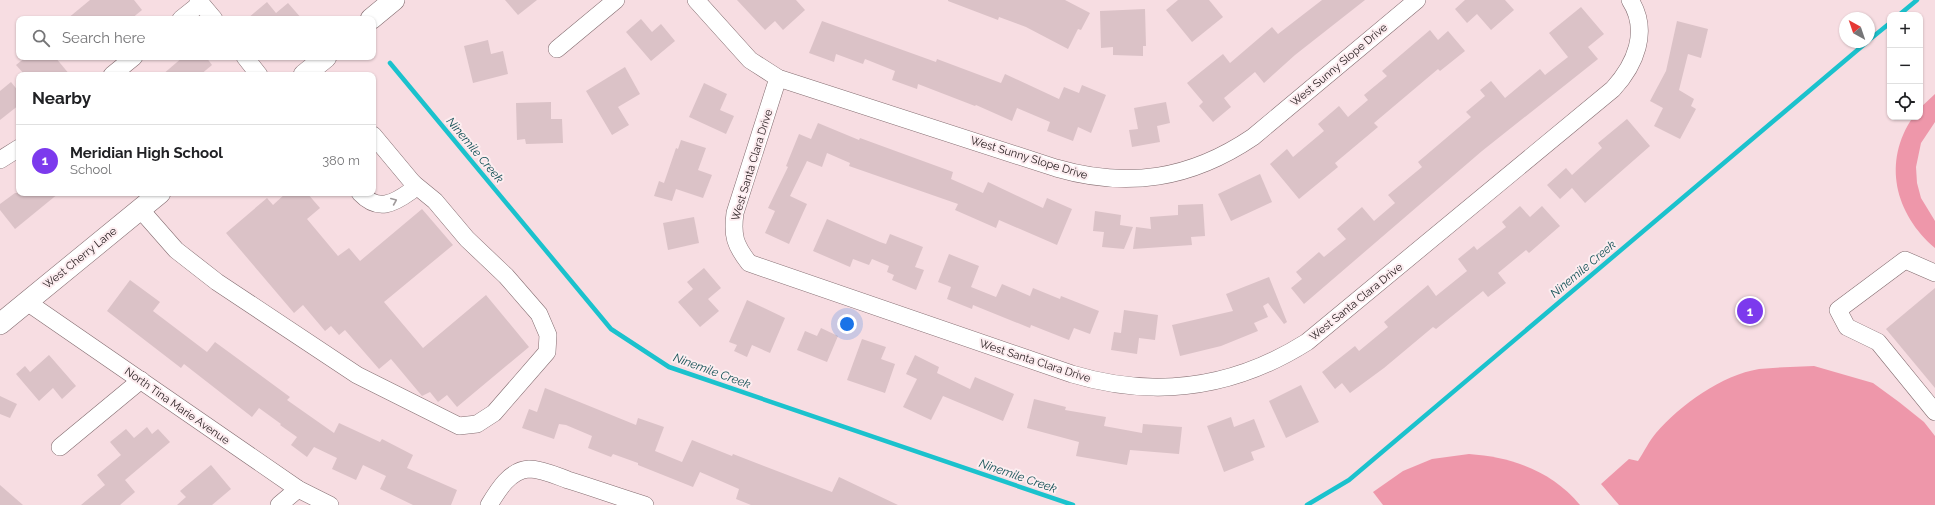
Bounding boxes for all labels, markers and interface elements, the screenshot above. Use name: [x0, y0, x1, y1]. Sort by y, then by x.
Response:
north arrow: [1839, 12, 1875, 48]
map controls: [1887, 12, 1923, 120]
button: +: [1887, 12, 1923, 48]
search box: [16, 16, 376, 60]
street label: West Sunny Slope Drive: [1288, 20, 1390, 109]
icon: search: [30, 27, 52, 49]
text: Search here: [62, 29, 145, 47]
button: −: [1887, 48, 1923, 84]
button: locate: [1887, 84, 1923, 120]
text: Nearby: [32, 88, 91, 108]
street label: West Santa Clara Drive: [729, 107, 775, 222]
water label: Ninemile Creek: [444, 114, 507, 186]
street label: West Sunny Slope Drive: [969, 134, 1090, 182]
text: Meridian High School: [70, 144, 223, 162]
text: 1: [42, 153, 48, 168]
text: 380 m: [322, 153, 360, 168]
text: School: [70, 162, 112, 177]
one-way arrow: [391, 198, 398, 206]
street label: West Cherry Lane: [41, 224, 120, 292]
water label: Ninemile Creek: [1547, 237, 1619, 300]
street label: West Santa Clara Drive: [1307, 260, 1406, 344]
pin: 1: [1737, 296, 1763, 326]
your location: [837, 314, 857, 334]
street label: West Santa Clara Drive: [978, 337, 1093, 385]
water label: Ninemile Creek: [671, 351, 753, 392]
street label: North Tina Marie Avenue: [122, 365, 232, 448]
water label: Ninemile Creek: [977, 456, 1059, 496]

